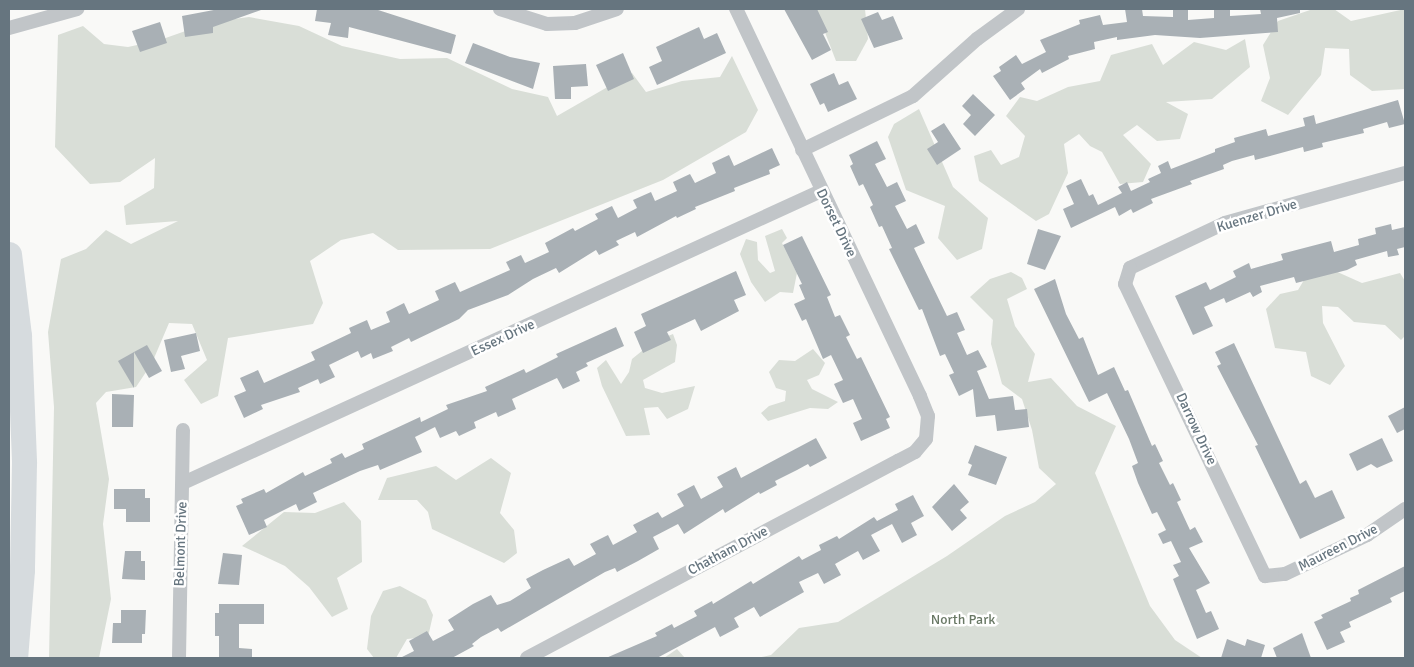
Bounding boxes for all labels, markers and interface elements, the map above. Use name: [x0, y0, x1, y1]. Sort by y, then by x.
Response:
street label: Dorset Drive: [812, 186, 860, 260]
street label: Kuenzer Drive: [1215, 196, 1299, 236]
street label: Essex Drive: [469, 316, 537, 360]
street label: Darrow Drive: [1172, 390, 1220, 468]
street label: Belmont Drive: [171, 501, 191, 587]
street label: Maureen Drive: [1295, 521, 1381, 575]
street label: Chatham Drive: [685, 523, 771, 579]
park label: North Park: [931, 612, 995, 628]

